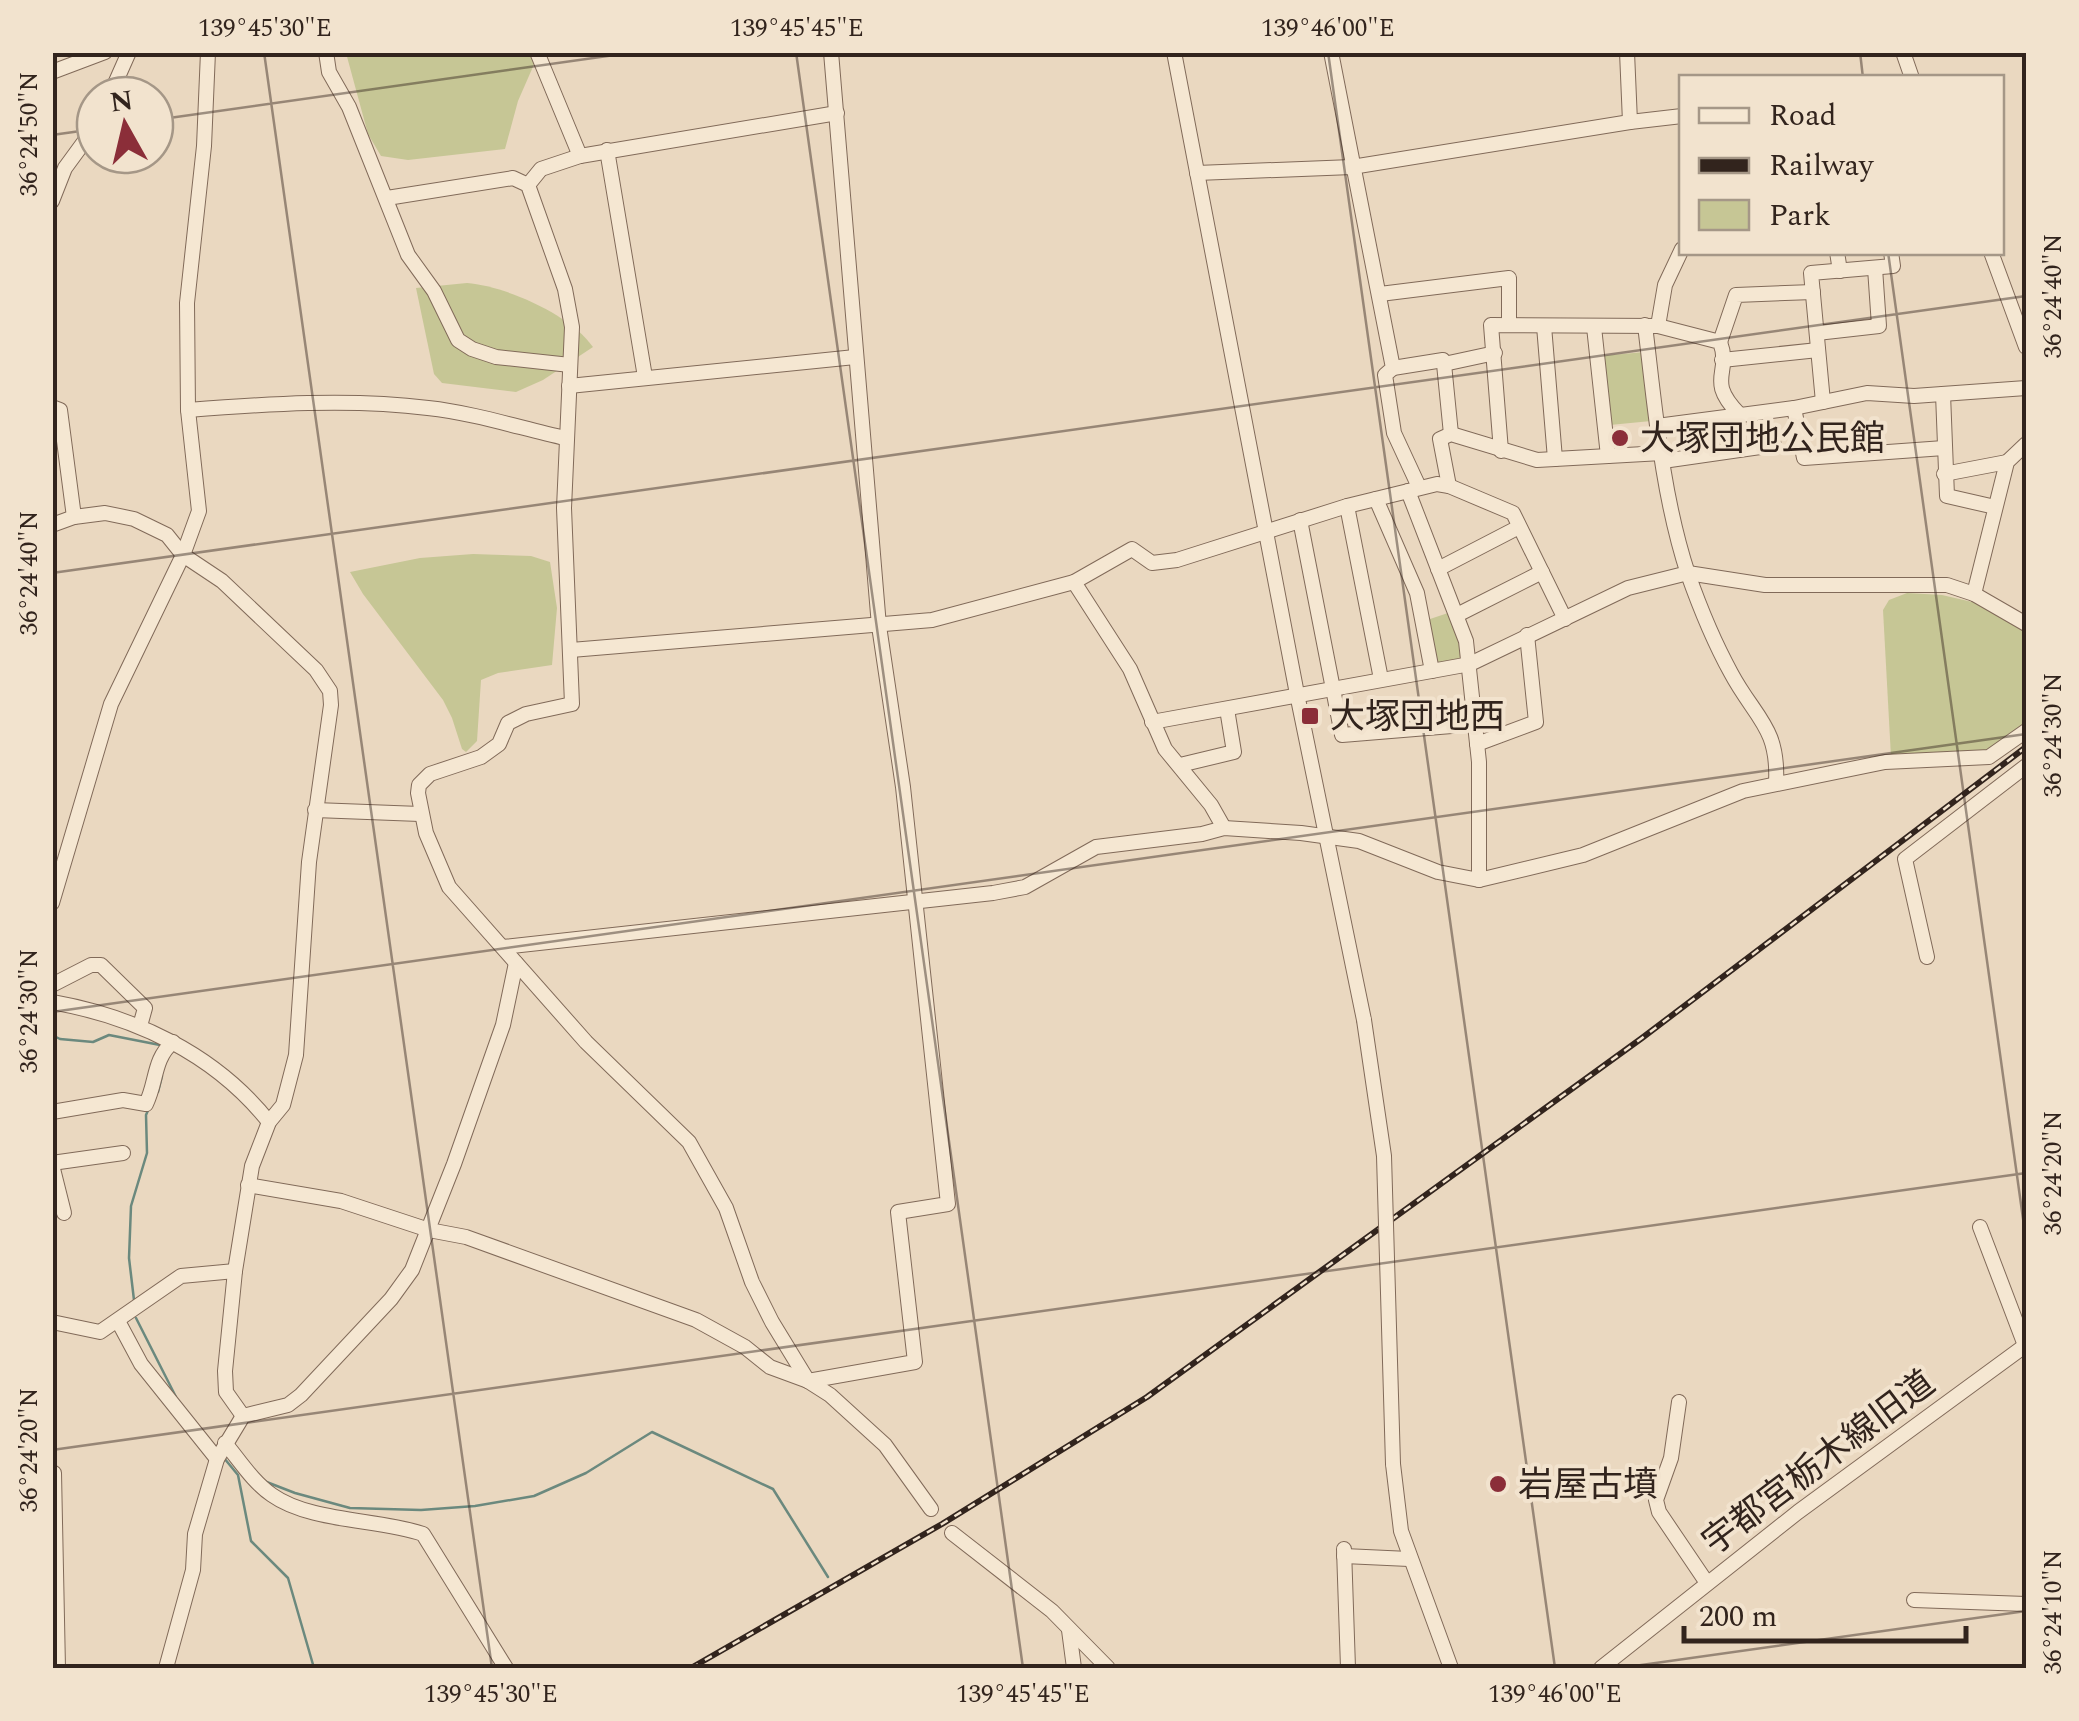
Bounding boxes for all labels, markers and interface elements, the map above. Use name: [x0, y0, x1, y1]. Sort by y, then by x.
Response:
text: 139°45'30"E: [198, 10, 332, 48]
text: 139°45'45"E: [730, 10, 864, 48]
text: 139°46'00"E: [1261, 10, 1395, 48]
text: 36°24'50"N: [11, 72, 49, 196]
north arrow: [75, 75, 175, 175]
legend: [1679, 75, 2004, 255]
text: N: [107, 79, 136, 125]
text: Road: [1769, 93, 1837, 139]
text: Railway: [1769, 143, 1875, 189]
text: Park: [1769, 193, 1831, 239]
text: 36°24'40"N: [2035, 234, 2073, 358]
place label: 大塚団地公民館: [1640, 413, 1885, 466]
marker: 大塚団地公民館: [1609, 427, 1631, 449]
text: 36°24'40"N: [11, 511, 49, 635]
text: 36°24'30"N: [2035, 673, 2073, 797]
place label: 大塚団地西: [1330, 691, 1505, 744]
marker: 大塚団地西: [1299, 705, 1321, 727]
text: 36°24'30"N: [11, 949, 49, 1073]
text: 36°24'20"N: [2035, 1111, 2073, 1235]
street label: 宇都宮栃木線旧道: [1691, 1358, 1947, 1569]
text: 36°24'20"N: [11, 1388, 49, 1512]
place label: 岩屋古墳: [1518, 1459, 1658, 1512]
marker: 岩屋古墳: [1487, 1473, 1509, 1495]
text: 36°24'10"N: [2035, 1550, 2073, 1674]
scale bar: [1684, 1581, 1966, 1643]
text: 200 m: [1699, 1594, 1777, 1640]
text: 139°45'30"E: [424, 1676, 558, 1714]
text: 139°45'45"E: [956, 1676, 1090, 1714]
text: 139°46'00"E: [1488, 1676, 1622, 1714]

